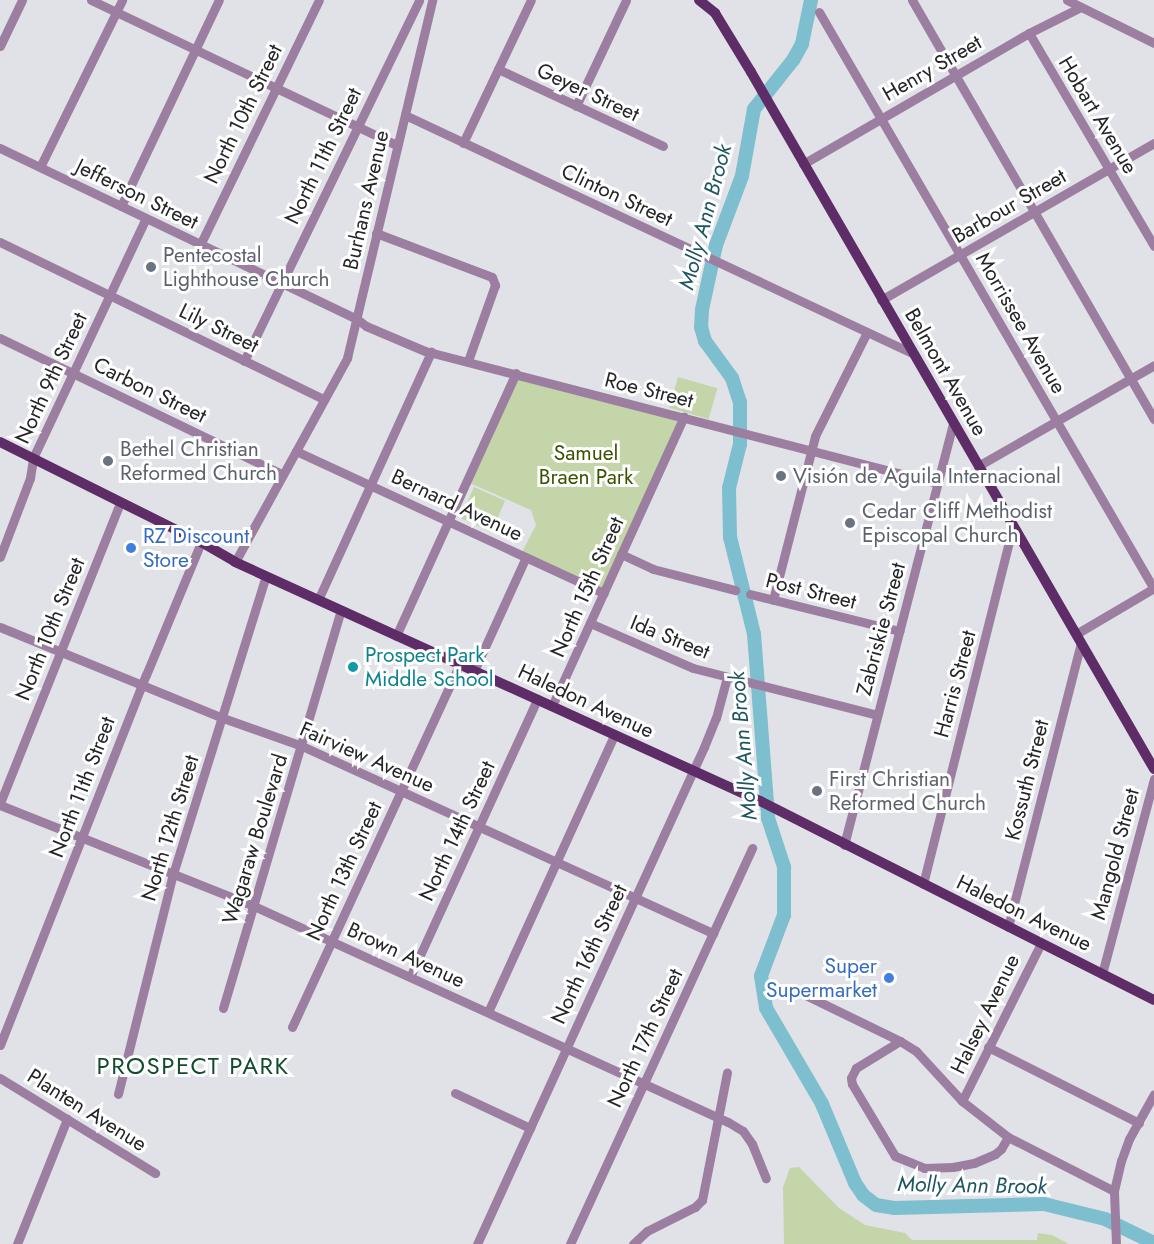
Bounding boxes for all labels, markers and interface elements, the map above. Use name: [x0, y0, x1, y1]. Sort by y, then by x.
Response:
street label: Henry Street: [878, 30, 986, 106]
street label: North 10th Street: [198, 40, 288, 188]
street label: Hobart Avenue: [1053, 52, 1143, 178]
street label: Geyer Street: [533, 57, 643, 127]
street label: North 11th Street: [279, 84, 367, 228]
street label: Burhans Avenue: [338, 128, 394, 272]
water label: Molly Ann Brook: [673, 141, 737, 293]
street label: Jefferson Street: [72, 153, 202, 235]
street label: Clinton Street: [557, 158, 677, 232]
street label: Barbour Street: [948, 163, 1070, 249]
place label: Pentecostal Lighthouse Church: [163, 242, 329, 292]
street label: Morrissee Avenue: [970, 248, 1072, 398]
marker: Pentecostal Lighthouse Church: [144, 260, 158, 274]
street label: Lily Street: [175, 298, 263, 358]
street label: Belmont Avenue: [899, 304, 993, 440]
street label: North 9th Street: [10, 308, 92, 448]
street label: Carbon Street: [89, 352, 211, 428]
street label: Roe Street: [602, 367, 696, 413]
place label: Bethel Christian Reformed Church: [120, 436, 277, 486]
park label: Samuel Braen Park: [539, 440, 633, 490]
marker: Bethel Christian Reformed Church: [101, 454, 115, 468]
place label: Visión de Aguila Internacional: [793, 463, 1061, 489]
street label: Bernard Avenue: [387, 464, 527, 546]
marker: Visión de Aguila Internacional: [774, 469, 788, 483]
place label: Cedar Cliff Methodist Episcopal Church: [862, 498, 1052, 548]
street label: North 15th Street: [545, 513, 629, 661]
marker: Cedar Cliff Methodist Episcopal Church: [843, 516, 857, 530]
place label: RZ Discount Store: [143, 523, 249, 573]
marker: RZ Discount Store: [124, 541, 138, 555]
street label: North 10th Street: [10, 554, 90, 704]
street label: Zabriskie Street: [851, 560, 911, 698]
street label: Post Street: [763, 568, 859, 614]
street label: Ida Street: [627, 610, 713, 664]
street label: Harris Street: [929, 628, 981, 740]
place label: Prospect Park Middle School: [365, 642, 494, 692]
street label: Haledon Avenue: [514, 659, 658, 743]
marker: Prospect Park Middle School: [346, 660, 360, 674]
water label: Molly Ann Brook: [723, 670, 763, 822]
street label: North 11th Street: [44, 713, 120, 861]
street label: Fairview Avenue: [296, 716, 438, 798]
street label: Kossuth Street: [1000, 717, 1054, 843]
street label: Wagaraw Boulevard: [217, 751, 293, 927]
street label: North 12th Street: [136, 752, 204, 904]
street label: North 14th Street: [414, 757, 500, 905]
place label: First Christian Reformed Church: [829, 766, 986, 816]
marker: First Christian Reformed Church: [810, 784, 824, 798]
street label: Mangold Street: [1085, 786, 1145, 922]
street label: North 13th Street: [301, 797, 387, 945]
street label: Haledon Avenue: [952, 869, 1096, 957]
street label: North 16th Street: [546, 880, 632, 1028]
street label: Brown Avenue: [343, 917, 469, 993]
street label: Halsey Avenue: [945, 950, 1025, 1078]
place label: Super Supermarket: [766, 953, 877, 1003]
street label: North 17th Street: [602, 965, 688, 1111]
marker: Super Supermarket: [882, 971, 896, 985]
district label: PROSPECT PARK: [97, 1052, 289, 1080]
street label: Planten Avenue: [23, 1063, 151, 1157]
water label: Molly Ann Brook: [897, 1170, 1047, 1200]

